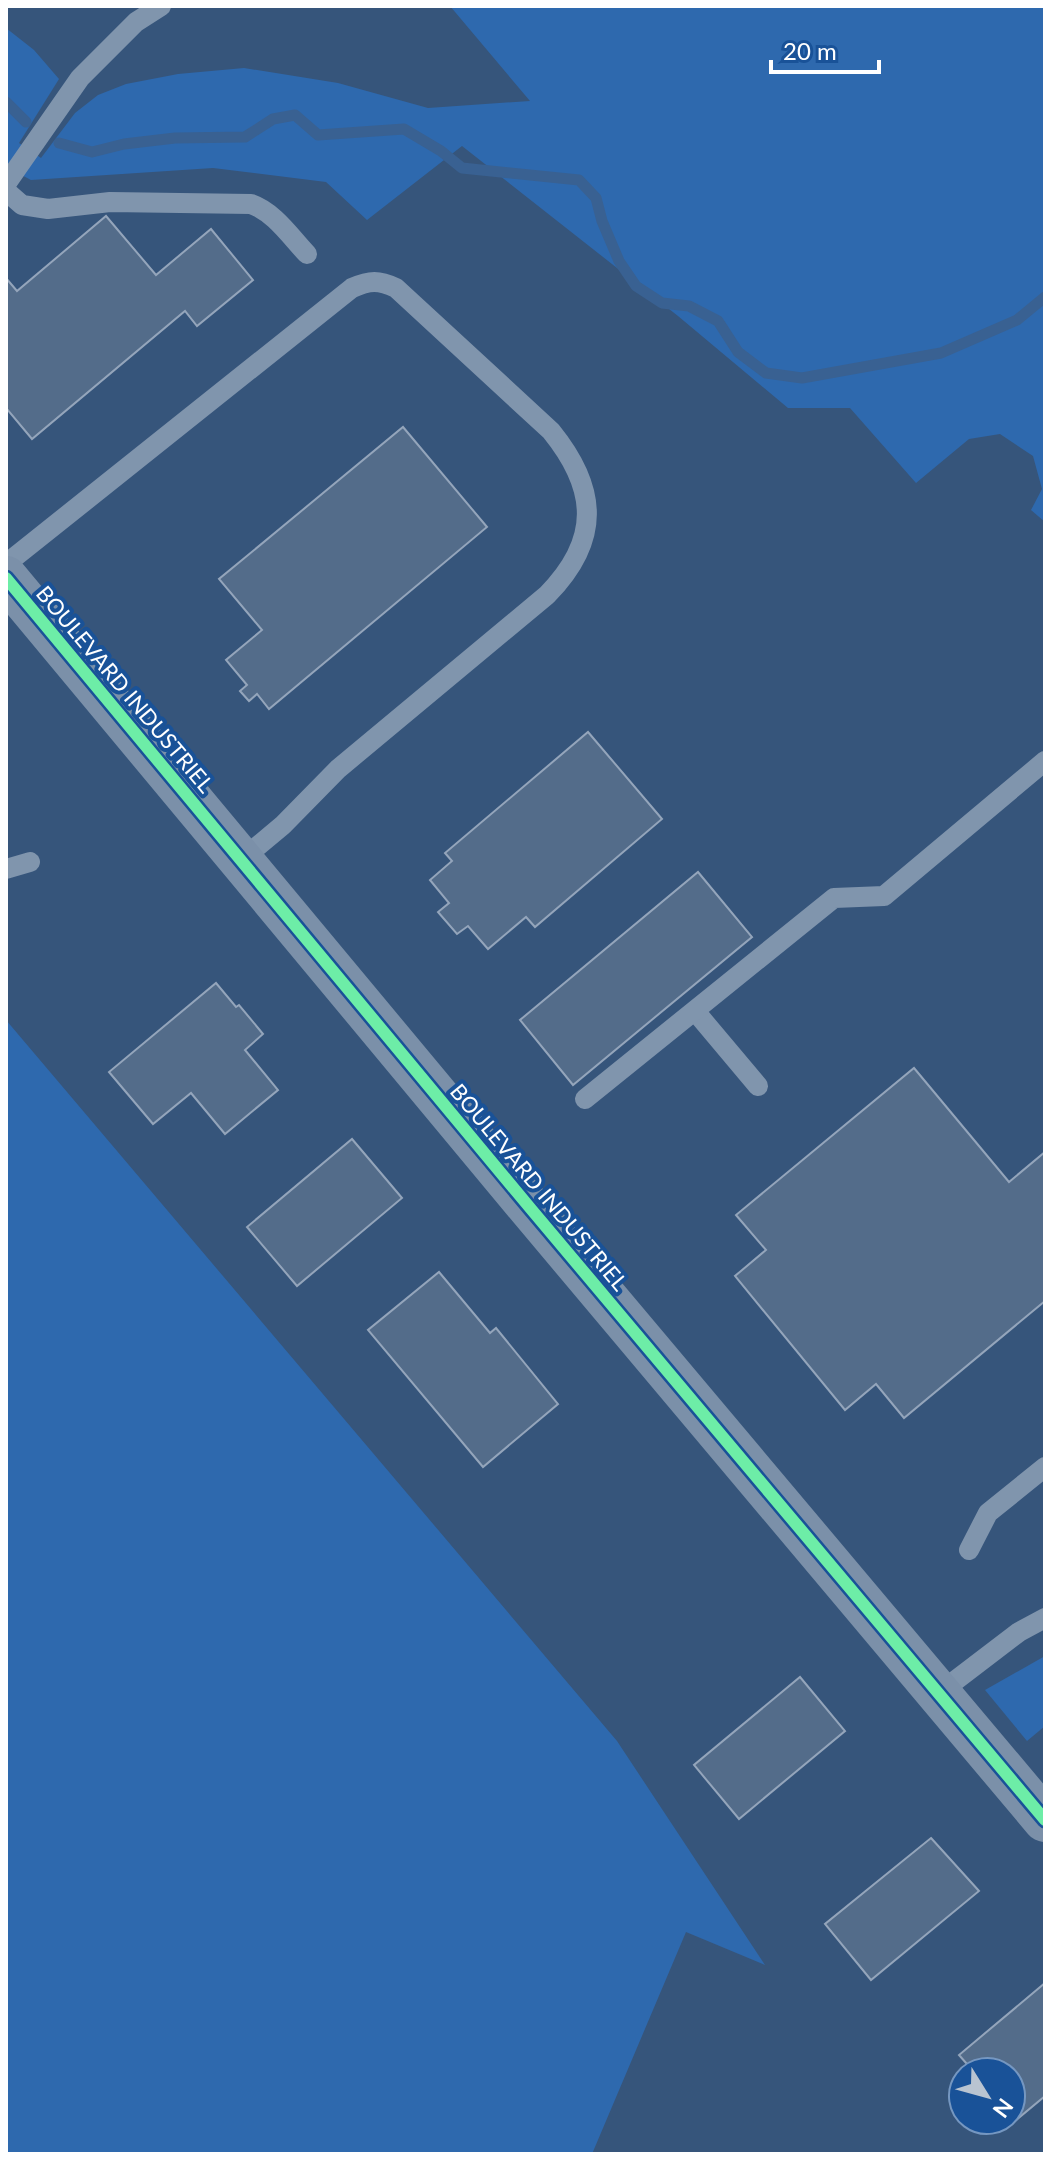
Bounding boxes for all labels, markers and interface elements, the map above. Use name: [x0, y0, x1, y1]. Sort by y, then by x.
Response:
scale bar: [771, 24, 879, 74]
text: 20 m: [783, 36, 837, 65]
street label: BOULEVARD INDUSTRIEL: [31, 580, 220, 798]
street label: BOULEVARD INDUSTRIEL: [445, 1078, 634, 1296]
north arrow: [947, 2056, 1027, 2136]
text: N: [987, 2093, 1019, 2123]

